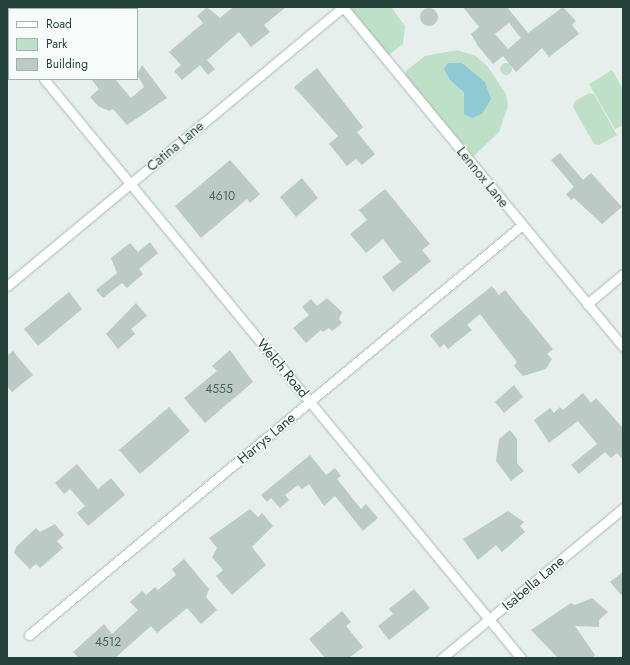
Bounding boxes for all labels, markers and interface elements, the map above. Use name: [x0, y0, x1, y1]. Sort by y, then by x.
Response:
legend: [8, 8, 138, 80]
text: Road: [46, 15, 72, 33]
text: Park: [46, 35, 67, 53]
text: Building: [46, 55, 88, 73]
street label: Catina Lane: [143, 117, 207, 175]
street label: Lennox Lane: [453, 143, 513, 211]
house number: 4610: [209, 190, 235, 204]
street label: Welch Road: [254, 335, 312, 401]
house number: 4555: [205, 383, 233, 397]
street label: Harrys Lane: [234, 409, 298, 467]
street label: Isabella Lane: [499, 552, 567, 614]
house number: 4512: [95, 636, 121, 650]

